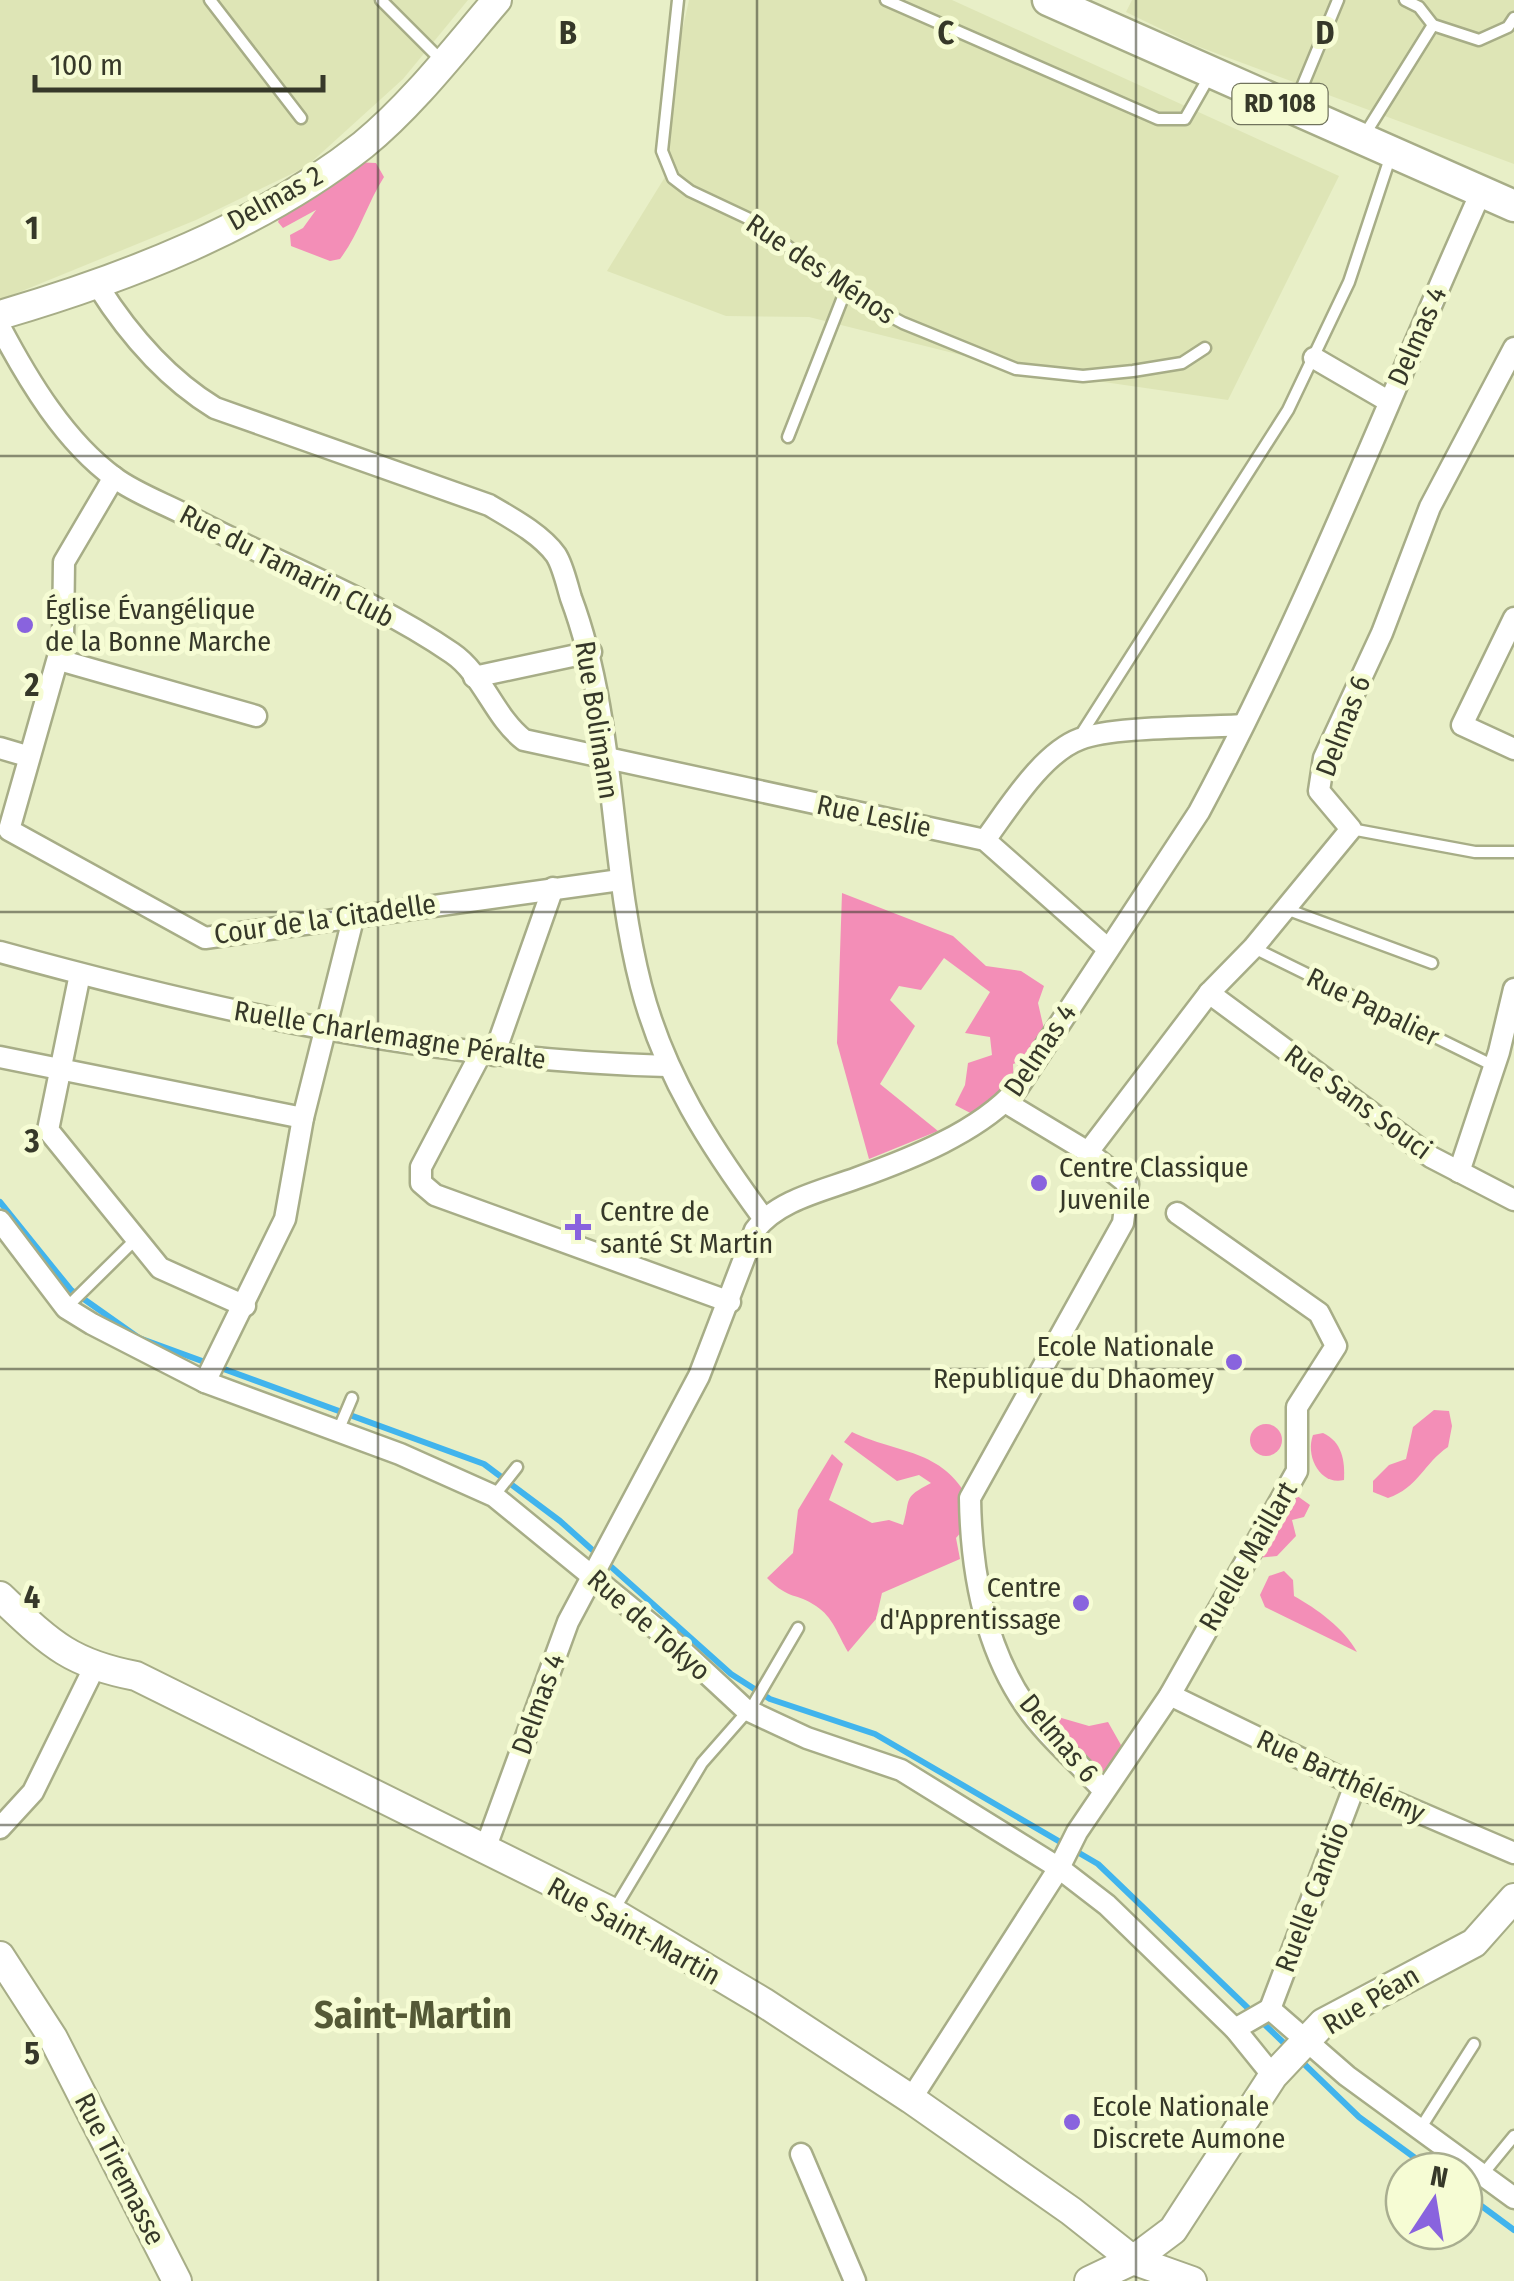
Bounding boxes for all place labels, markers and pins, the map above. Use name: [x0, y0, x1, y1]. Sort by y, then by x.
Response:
place label: Église Évangélique de la Bonne Marche: [45, 593, 271, 658]
marker: Église Évangélique de la Bonne Marche: [14, 614, 36, 636]
place label: Centre Classique Juvenile: [1059, 1151, 1249, 1216]
marker: Centre Classique Juvenile: [1028, 1172, 1050, 1194]
place label: Centre de santé St Martin: [600, 1195, 773, 1260]
marker: Centre de santé St Martin: [565, 1214, 591, 1240]
place label: Ecole Nationale Republique du Dhaomey: [933, 1330, 1214, 1395]
marker: Ecole Nationale Republique du Dhaomey: [1223, 1351, 1245, 1373]
place label: Centre d'Apprentissage: [879, 1571, 1061, 1636]
marker: Centre d'Apprentissage: [1070, 1592, 1092, 1614]
place label: Ecole Nationale Discrete Aumone: [1092, 2090, 1285, 2155]
marker: Ecole Nationale Discrete Aumone: [1061, 2111, 1083, 2133]

